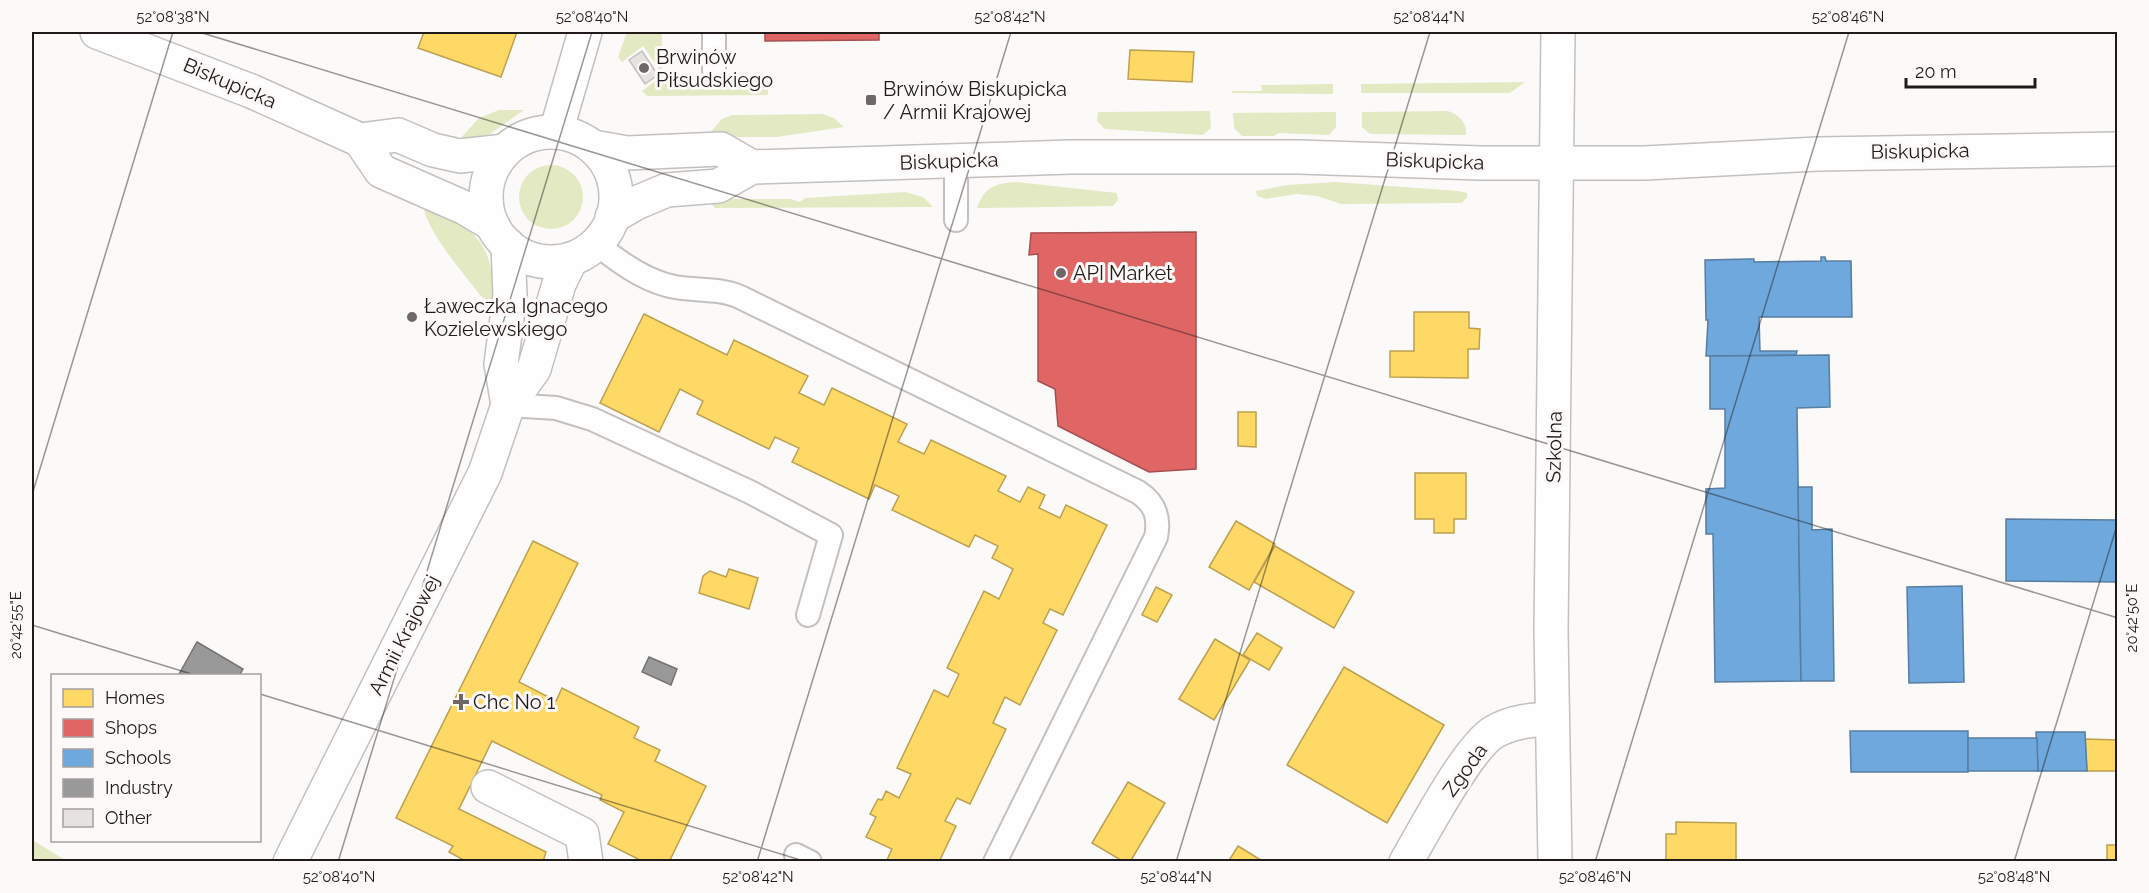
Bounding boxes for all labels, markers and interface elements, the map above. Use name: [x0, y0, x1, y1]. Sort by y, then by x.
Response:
text: 52°08'38"N: [136, 8, 210, 26]
text: 52°08'40"N: [556, 8, 628, 26]
text: 52°08'42"N: [974, 8, 1046, 26]
text: 52°08'44"N: [1393, 8, 1465, 26]
text: 52°08'46"N: [1812, 8, 1884, 26]
place label: Brwinów Piłsudskiego: [656, 45, 773, 92]
scale bar: [1906, 51, 2035, 89]
street label: Biskupicka: [180, 53, 280, 113]
marker: Brwinów Piłsudskiego: [637, 61, 651, 75]
text: 20 m: [1915, 61, 1957, 82]
place label: Brwinów Biskupicka / Armii Krajowej: [883, 77, 1067, 124]
marker: Brwinów Biskupicka / Armii Krajowej: [864, 93, 878, 107]
street label: Biskupicka: [1870, 138, 1970, 164]
street label: Biskupicka: [899, 147, 999, 175]
street label: Biskupicka: [1385, 147, 1485, 175]
place label: API Market: [1073, 261, 1173, 285]
marker: API Market: [1054, 266, 1068, 280]
place label: Ławeczka Ignacego Kozielewskiego: [424, 294, 608, 341]
marker: Ławeczka Ignacego Kozielewskiego: [405, 310, 419, 324]
street label: Szkolna: [1541, 411, 1567, 483]
street label: Armii Krajowej: [363, 571, 445, 699]
text: 20°42'50"E: [2123, 584, 2141, 652]
text: 20°42'55"E: [7, 591, 25, 659]
legend: [51, 674, 261, 842]
text: Homes: [105, 687, 165, 708]
place label: Chc No 1: [473, 690, 556, 714]
marker: Chc No 1: [454, 695, 468, 709]
text: Shops: [105, 717, 157, 738]
street label: Zgoda: [1438, 739, 1492, 801]
text: Schools: [105, 747, 172, 768]
text: Industry: [105, 777, 173, 798]
text: Other: [105, 807, 153, 828]
text: 52°08'40"N: [303, 868, 375, 886]
text: 52°08'42"N: [722, 868, 794, 886]
text: 52°08'44"N: [1140, 868, 1212, 886]
text: 52°08'46"N: [1559, 868, 1631, 886]
text: 52°08'48"N: [1978, 868, 2050, 886]

